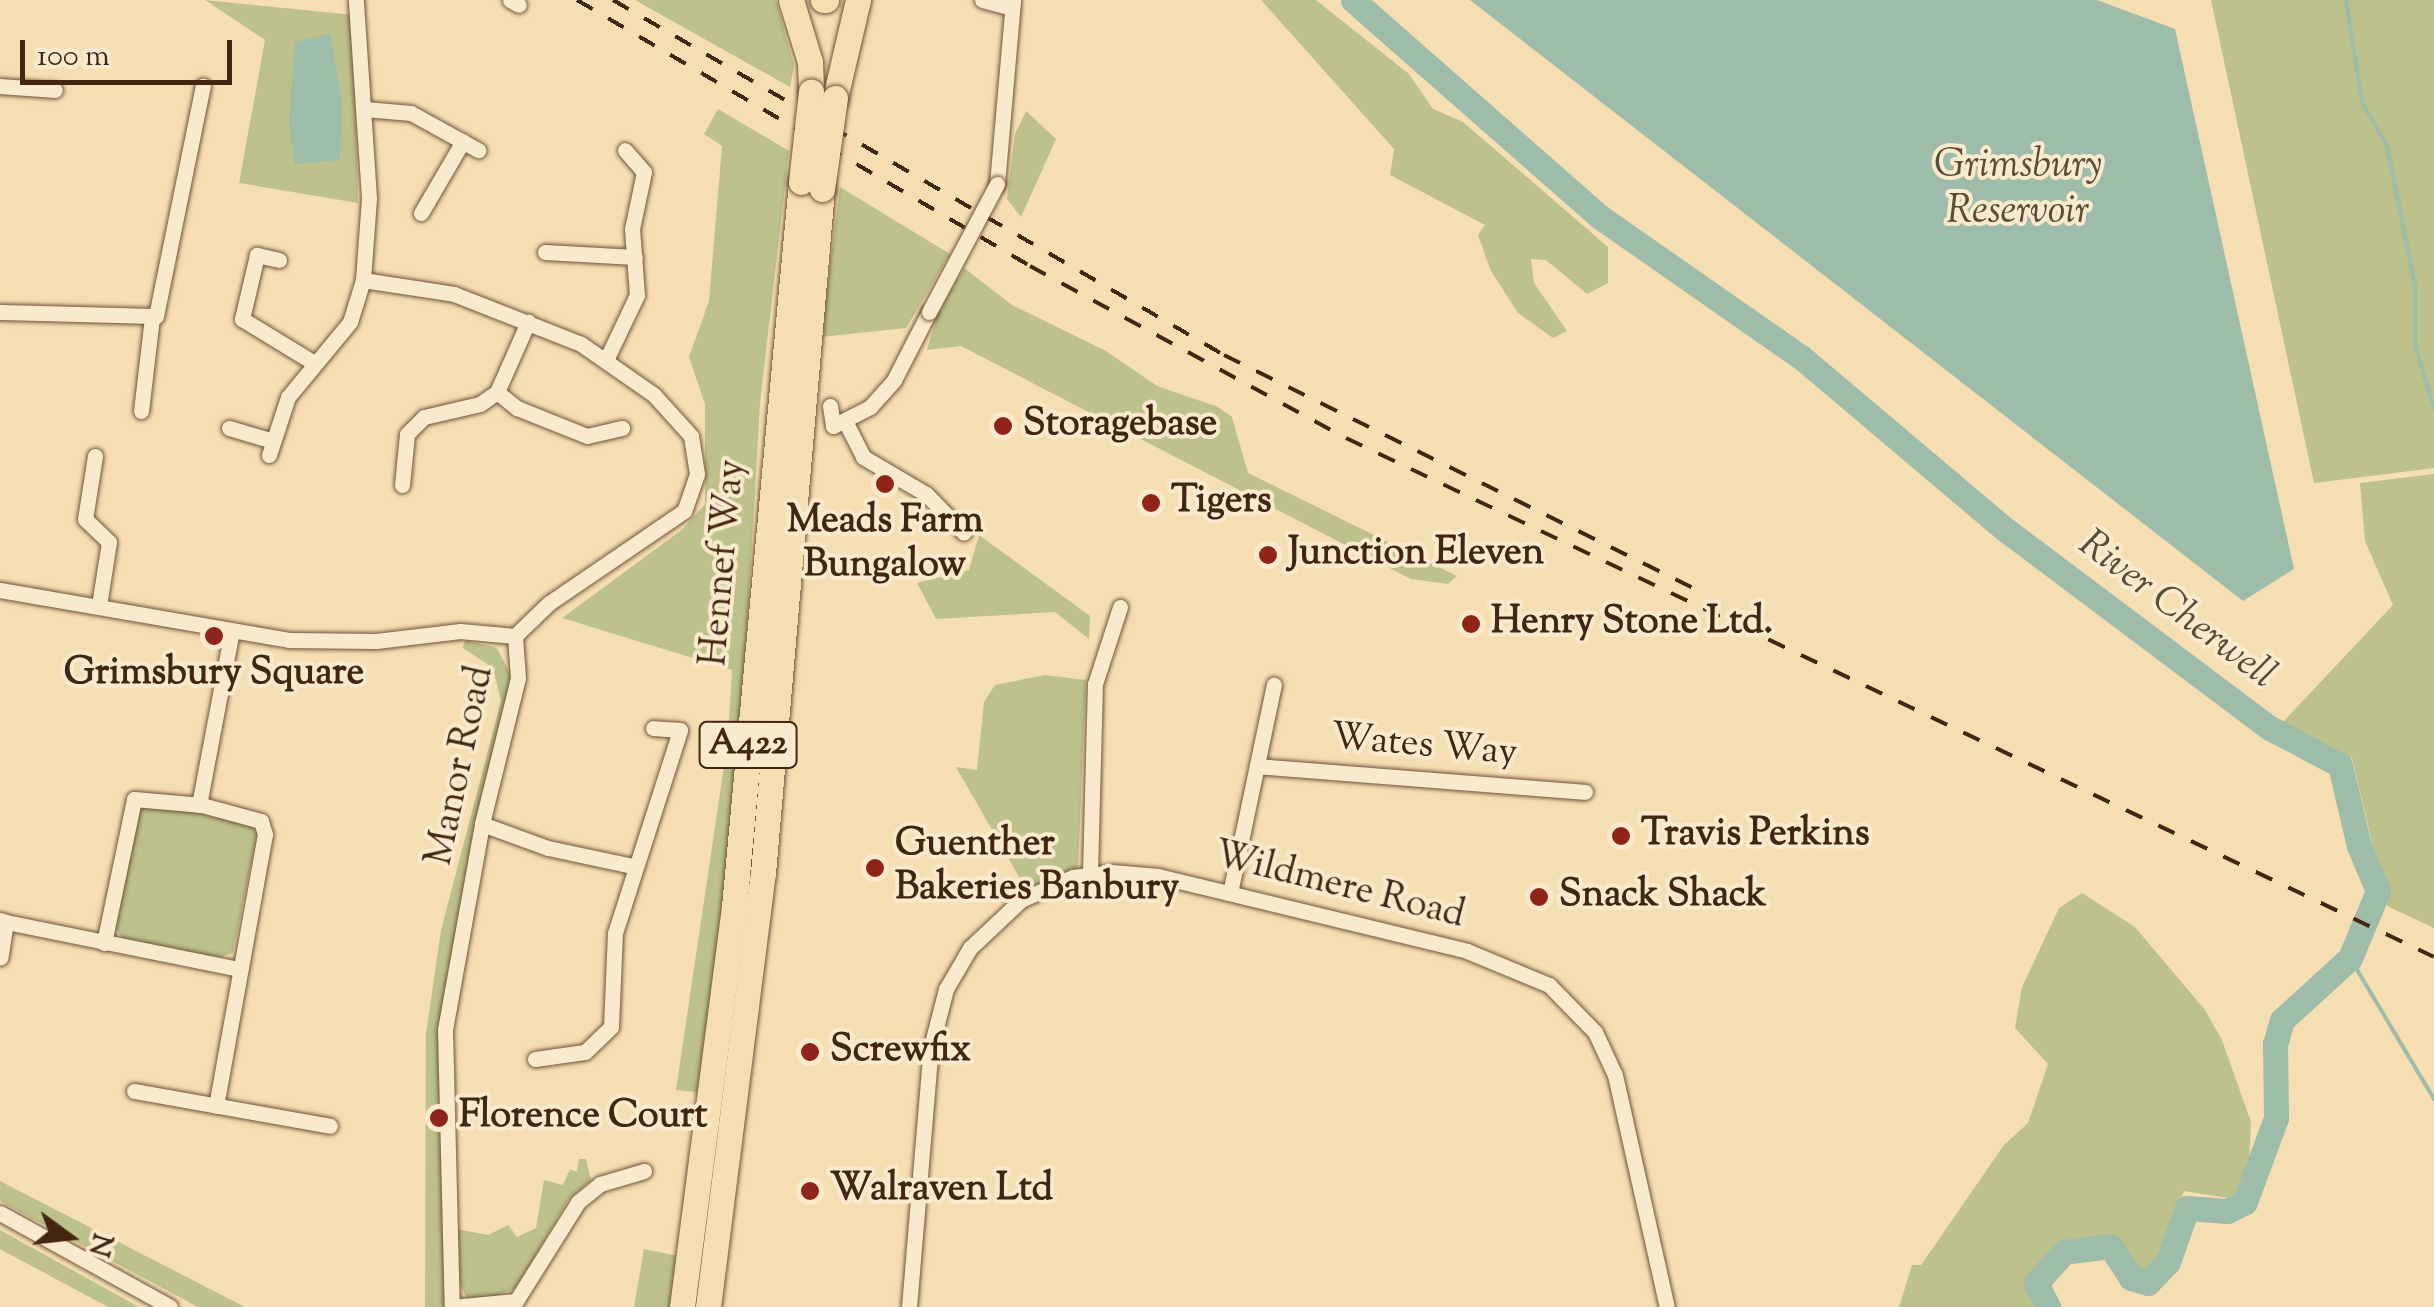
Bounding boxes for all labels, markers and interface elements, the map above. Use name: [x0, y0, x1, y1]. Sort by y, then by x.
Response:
scale bar: [25, 20, 238, 82]
text: 100 m: [37, 36, 110, 79]
water label: Grimsbury Reservoir: [1934, 143, 2102, 237]
place label: Storagebase: [1023, 403, 1217, 449]
marker: Storagebase: [992, 415, 1014, 437]
street label: Hennef Way: [693, 458, 757, 668]
marker: Meads Farm Bungalow: [874, 473, 896, 495]
place label: Tigers: [1171, 480, 1272, 526]
marker: Tigers: [1140, 492, 1162, 514]
place label: Meads Farm Bungalow: [787, 500, 983, 590]
water label: River Cherwell: [2068, 521, 2284, 701]
place label: Junction Eleven: [1288, 532, 1544, 578]
marker: Junction Eleven: [1257, 544, 1279, 566]
place label: Henry Stone Ltd.: [1491, 601, 1773, 647]
marker: Henry Stone Ltd.: [1460, 613, 1482, 635]
marker: Grimsbury Square: [203, 625, 225, 647]
place label: Grimsbury Square: [64, 652, 364, 698]
street label: Manor Road: [419, 662, 505, 870]
road number: A422: [698, 715, 798, 775]
street label: Wates Way: [1329, 716, 1519, 778]
place label: Travis Perkins: [1641, 813, 1870, 859]
place label: Guenther Bakeries Banbury: [895, 823, 1179, 912]
marker: Travis Perkins: [1610, 825, 1632, 847]
street label: Wildmere Road: [1209, 834, 1469, 940]
marker: Guenther Bakeries Banbury: [864, 857, 886, 879]
place label: Snack Shack: [1559, 874, 1767, 920]
marker: Snack Shack: [1528, 886, 1550, 908]
place label: Screwfix: [830, 1029, 971, 1075]
marker: Screwfix: [799, 1041, 821, 1063]
place label: Florence Court: [459, 1095, 708, 1141]
marker: Florence Court: [428, 1107, 450, 1129]
place label: Walraven Ltd: [830, 1168, 1053, 1214]
marker: Walraven Ltd: [799, 1180, 821, 1202]
north arrow: [20, 1187, 120, 1287]
text: N: [77, 1229, 121, 1261]

